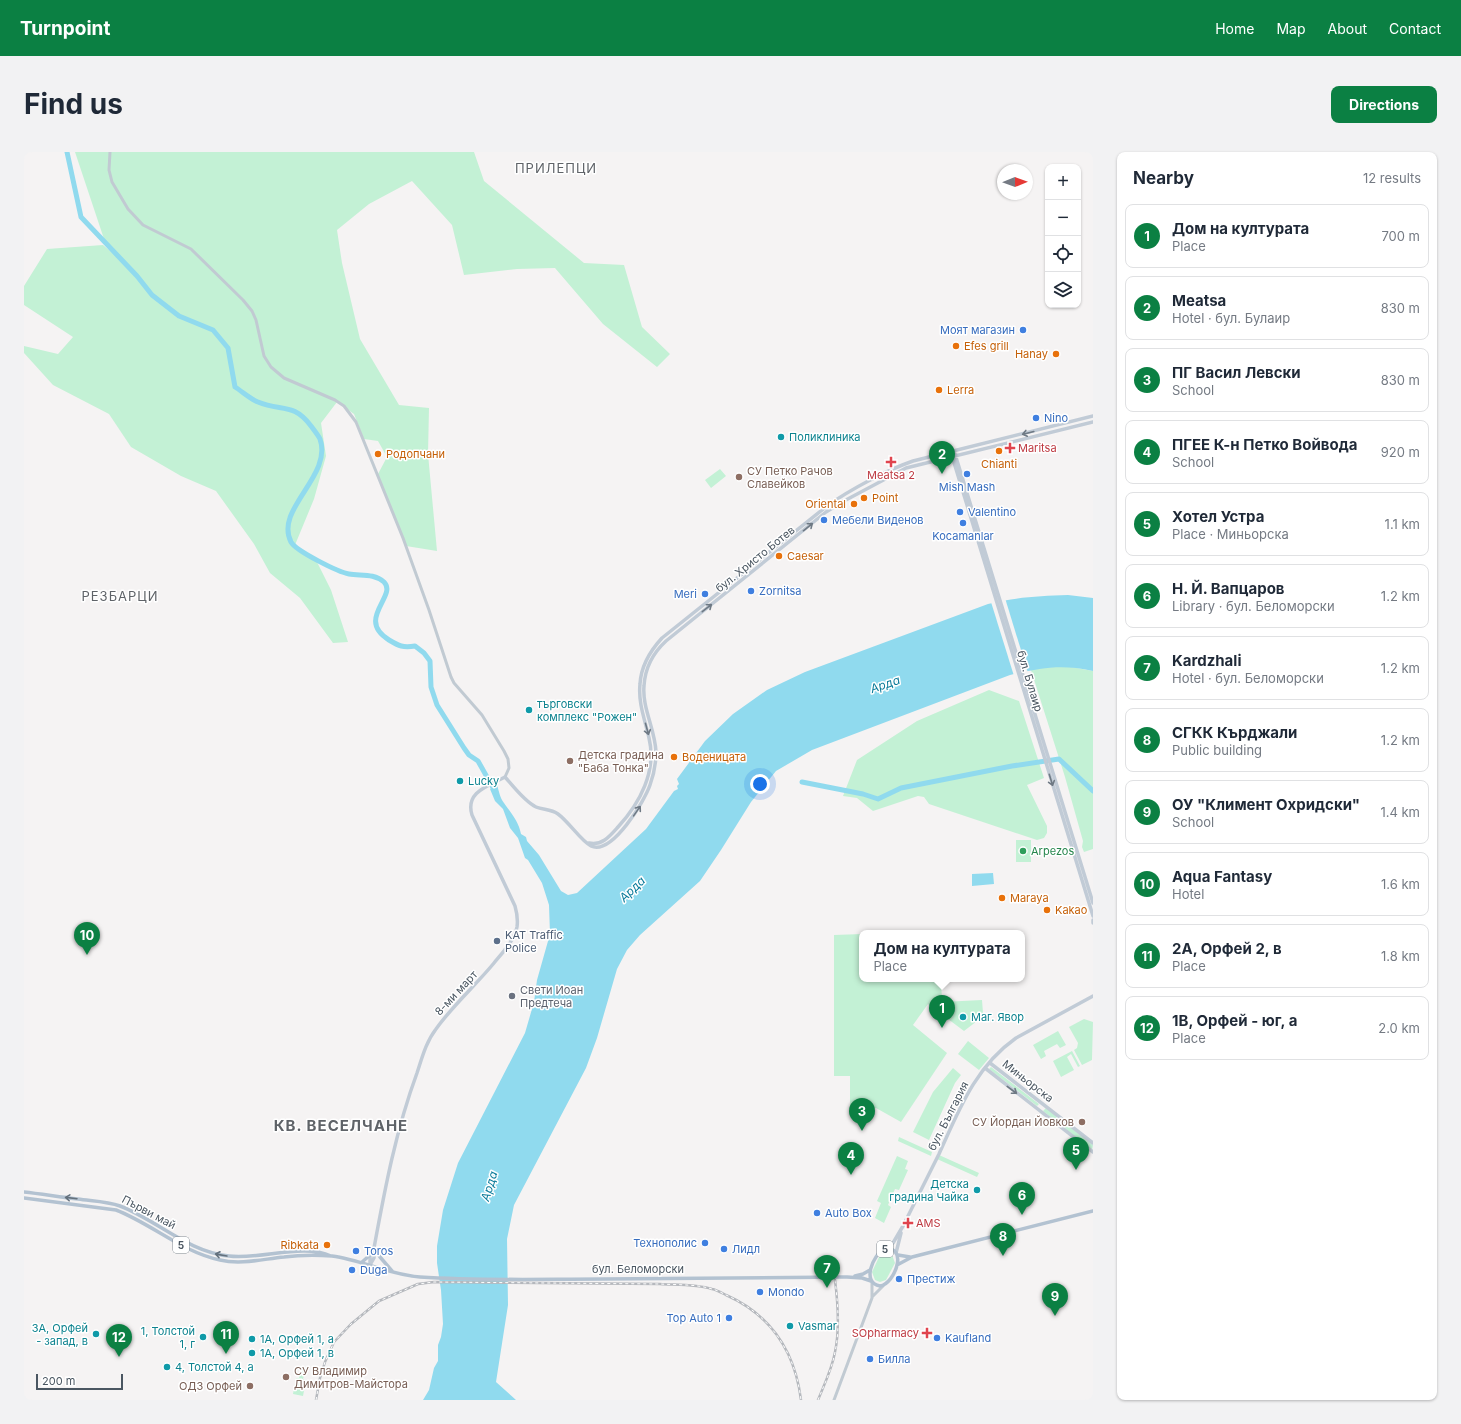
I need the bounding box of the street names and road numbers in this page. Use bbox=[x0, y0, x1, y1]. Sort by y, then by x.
street label: бул. Христо Ботев bbox=[713, 523, 797, 595]
street label: бул. Булаир bbox=[1014, 649, 1046, 714]
street label: 8-ми март bbox=[432, 967, 481, 1018]
street label: Миньорска bbox=[1000, 1057, 1056, 1105]
street label: бул. България bbox=[925, 1079, 971, 1153]
street label: Първи май bbox=[120, 1192, 178, 1232]
road number: 5 bbox=[173, 1237, 189, 1253]
road number: 5 bbox=[877, 1241, 893, 1257]
street label: бул. Беломорски bbox=[592, 1262, 684, 1276]

